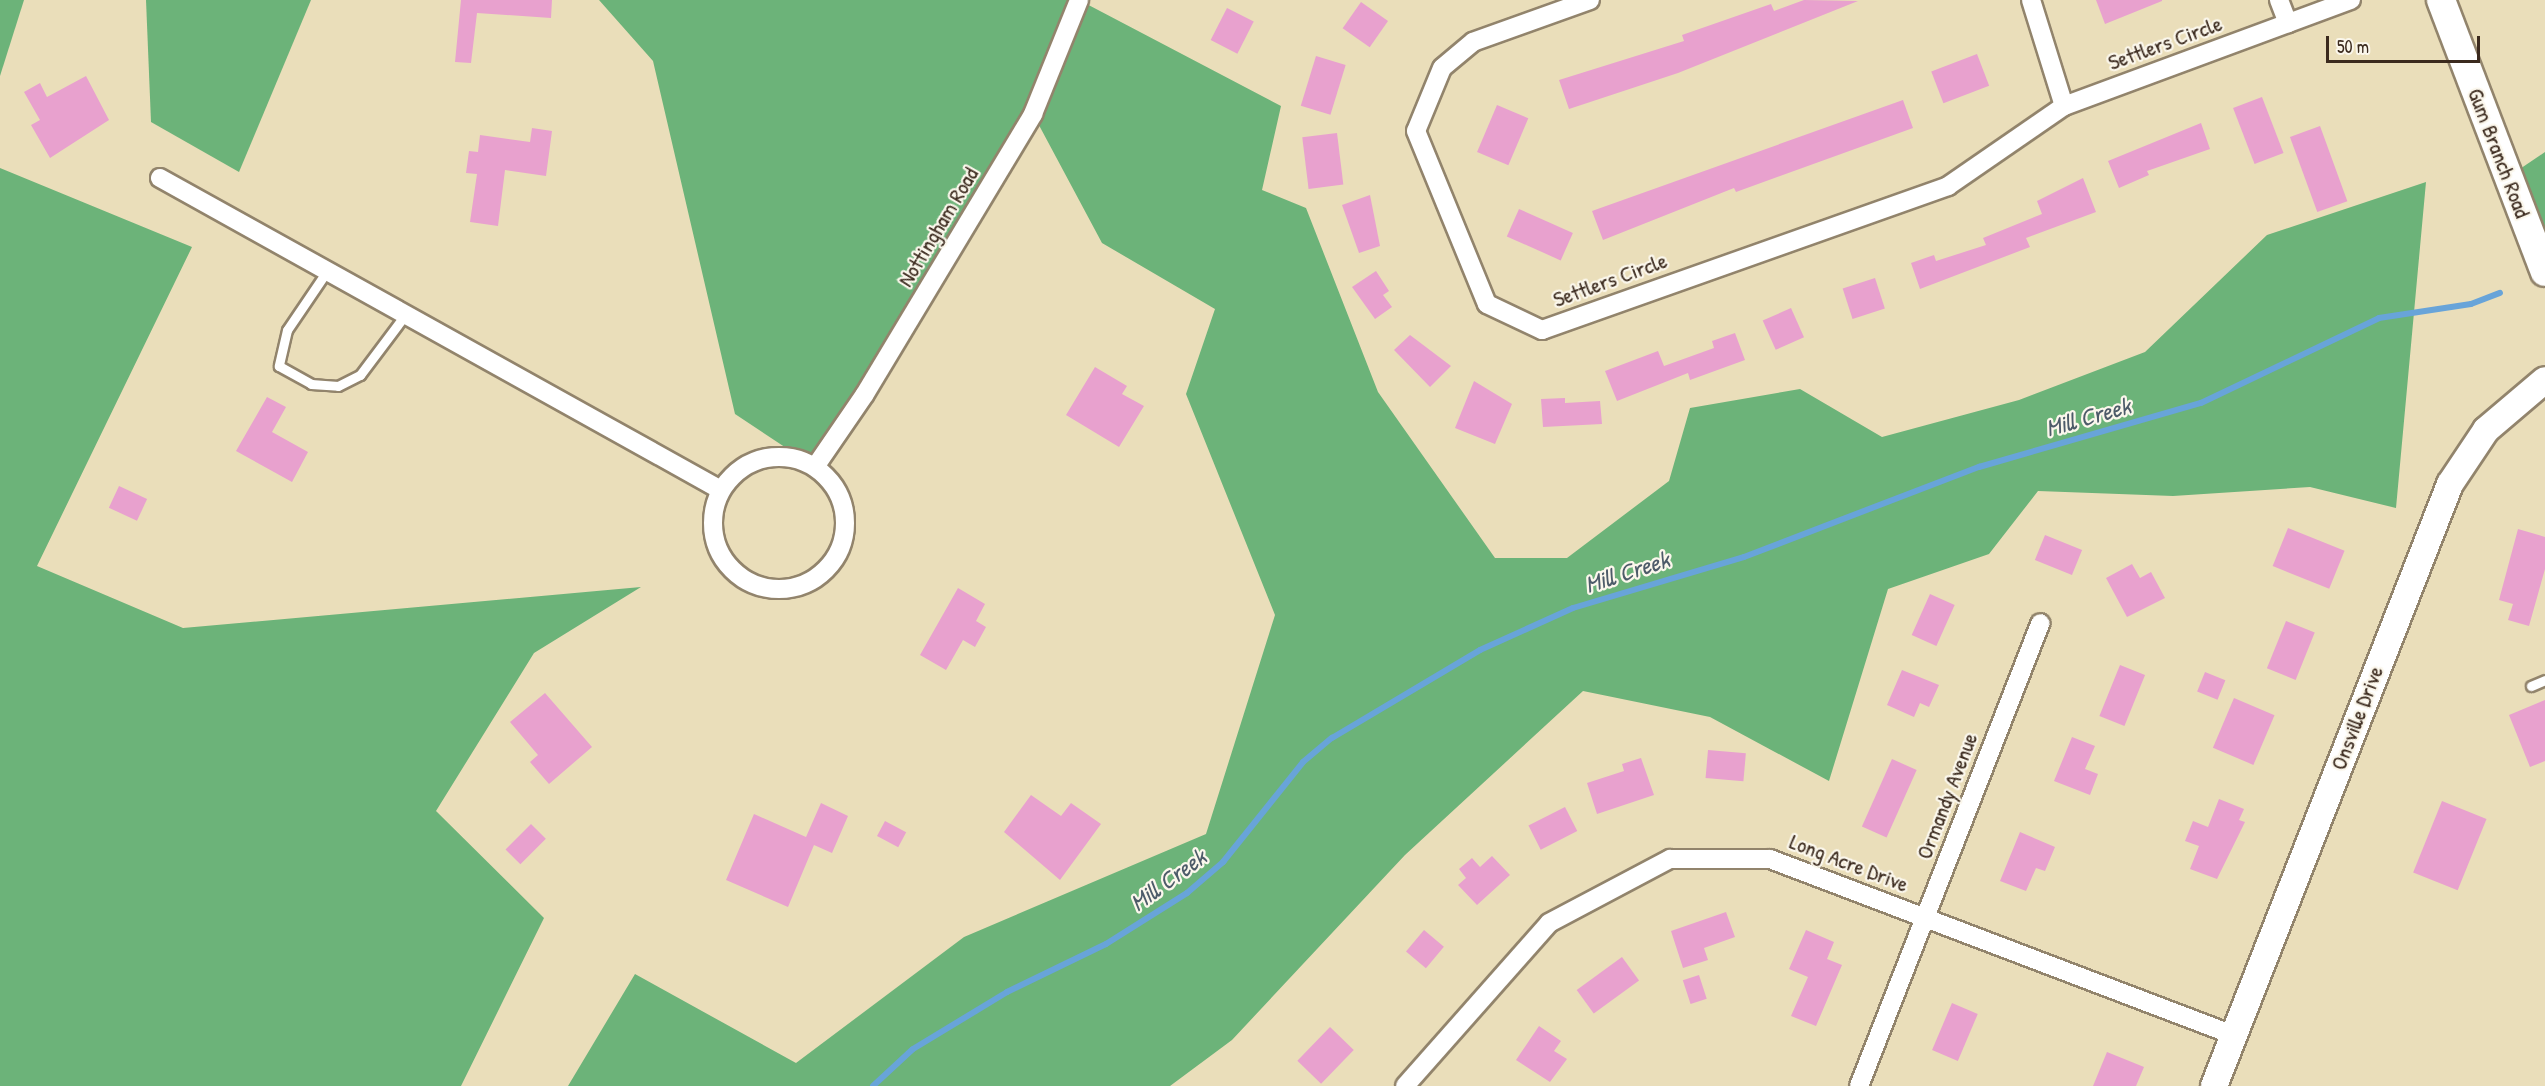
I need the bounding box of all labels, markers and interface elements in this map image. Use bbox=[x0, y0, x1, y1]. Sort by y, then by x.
street label: Settlers Circle bbox=[2104, 10, 2226, 76]
scale bar bbox=[2329, 24, 2484, 62]
text: 50 m bbox=[2337, 34, 2369, 59]
street label: Gum Branch Road bbox=[2462, 85, 2536, 221]
street label: Nottingham Road bbox=[892, 163, 984, 291]
street label: Settlers Circle bbox=[1549, 247, 1671, 313]
water label: Mill Creek bbox=[2042, 391, 2134, 443]
water label: Mill Creek bbox=[1581, 545, 1673, 599]
street label: Onsville Drive bbox=[2325, 662, 2389, 774]
street label: Ormandy Avenue bbox=[1911, 729, 1983, 863]
street label: Long Acre Drive bbox=[1786, 828, 1912, 898]
water label: Mill Creek bbox=[1124, 843, 1212, 917]

